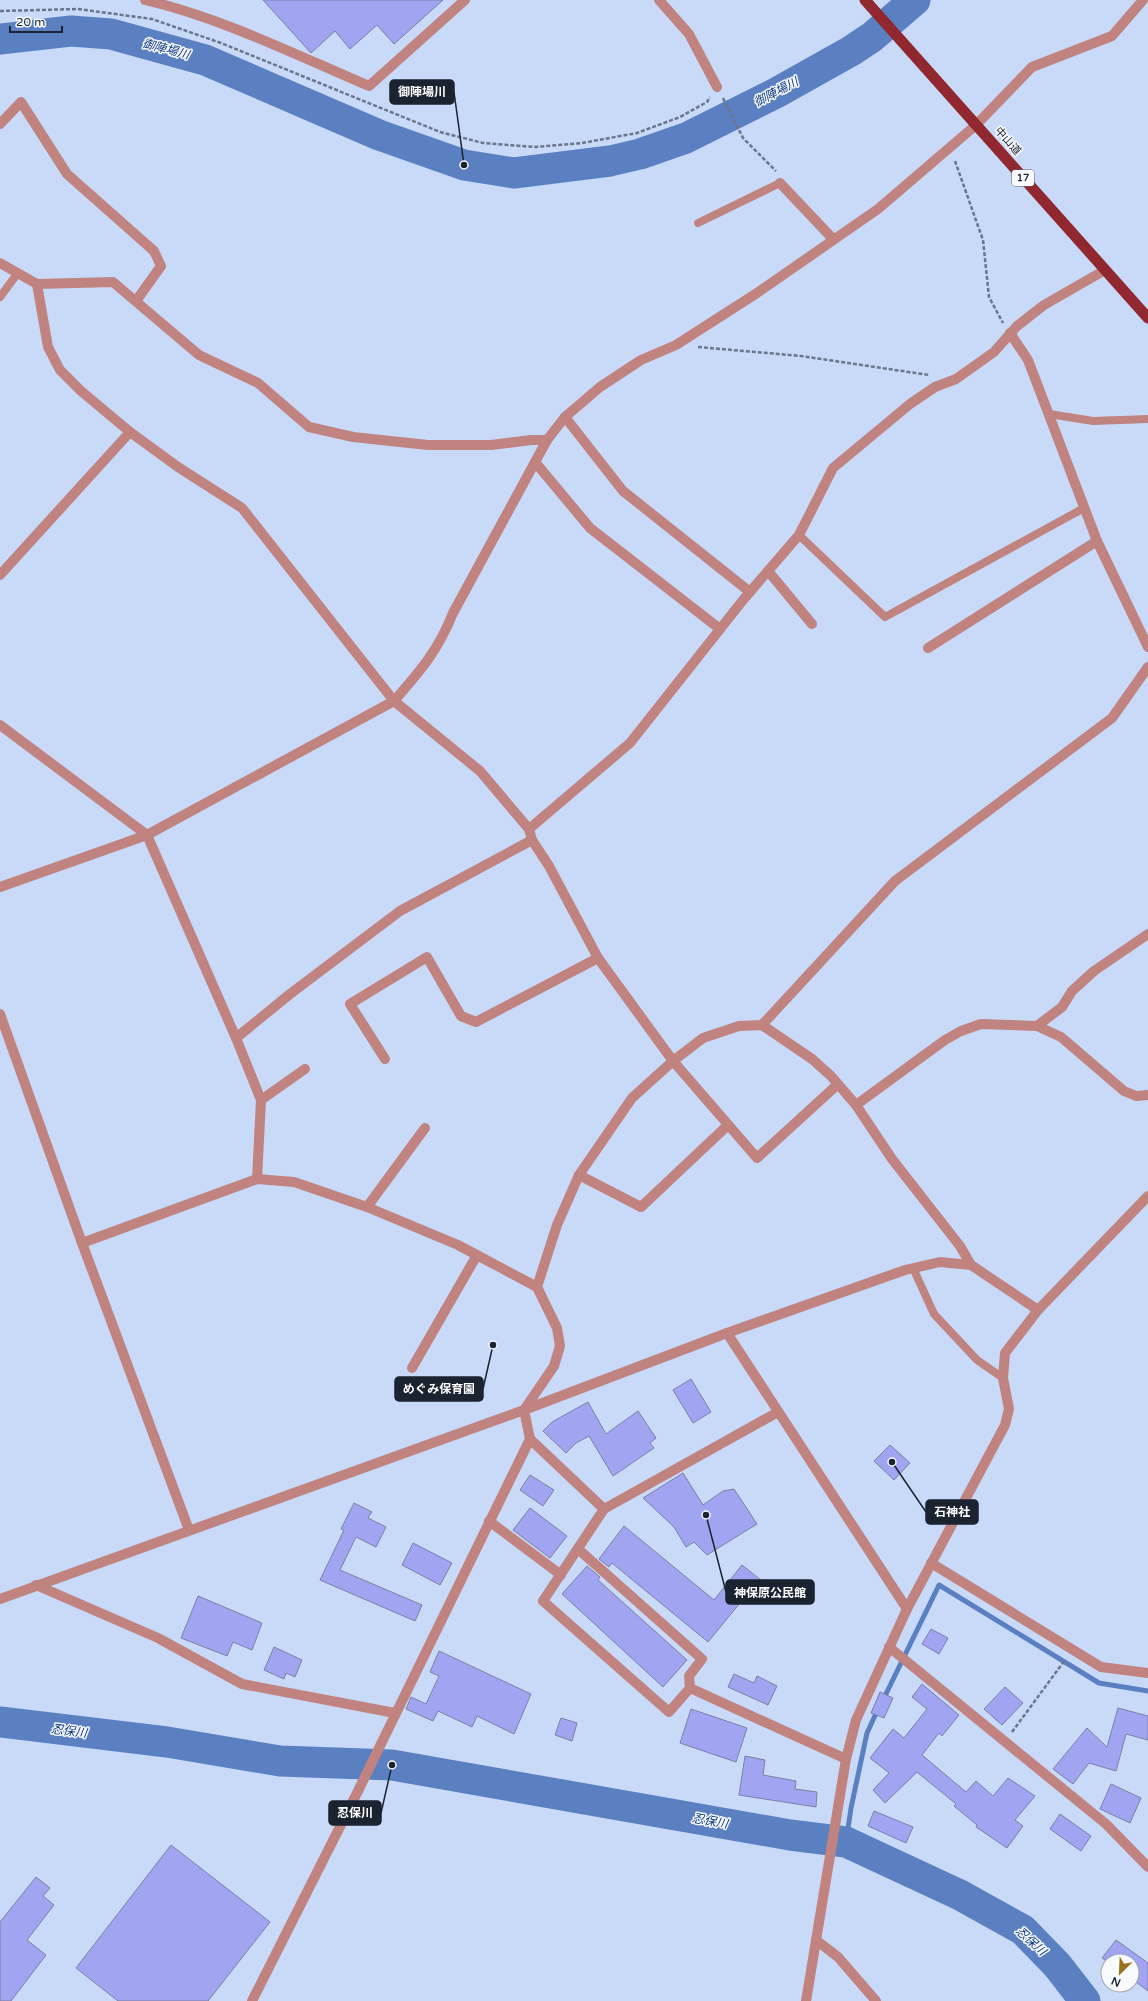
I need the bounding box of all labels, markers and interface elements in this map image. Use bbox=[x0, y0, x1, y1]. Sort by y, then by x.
scale bar bbox=[10, 8, 62, 34]
text: 20 m bbox=[16, 15, 45, 29]
water label: 御陣場川 bbox=[141, 36, 193, 62]
water label: 御陣場川 bbox=[752, 74, 802, 109]
callout: 御陣場川 bbox=[390, 80, 454, 104]
text: 御陣場川 bbox=[398, 85, 446, 99]
street label: 中山道 bbox=[992, 124, 1024, 158]
road number: 17 bbox=[1012, 170, 1034, 186]
callout: めぐみ保育園 bbox=[395, 1377, 483, 1401]
text: めぐみ保育園 bbox=[403, 1382, 475, 1396]
callout: 石神社 bbox=[926, 1500, 978, 1524]
text: 石神社 bbox=[934, 1505, 970, 1519]
callout: 神保原公民館 bbox=[726, 1580, 814, 1604]
text: 神保原公民館 bbox=[734, 1586, 806, 1600]
water label: 忍保川 bbox=[50, 1722, 90, 1740]
callout: 忍保川 bbox=[329, 1801, 381, 1825]
text: 忍保川 bbox=[337, 1806, 373, 1820]
water label: 忍保川 bbox=[691, 1811, 731, 1831]
water label: 忍保川 bbox=[1013, 1924, 1051, 1960]
north arrow bbox=[1100, 1953, 1140, 1993]
text: N bbox=[1109, 1974, 1123, 1989]

